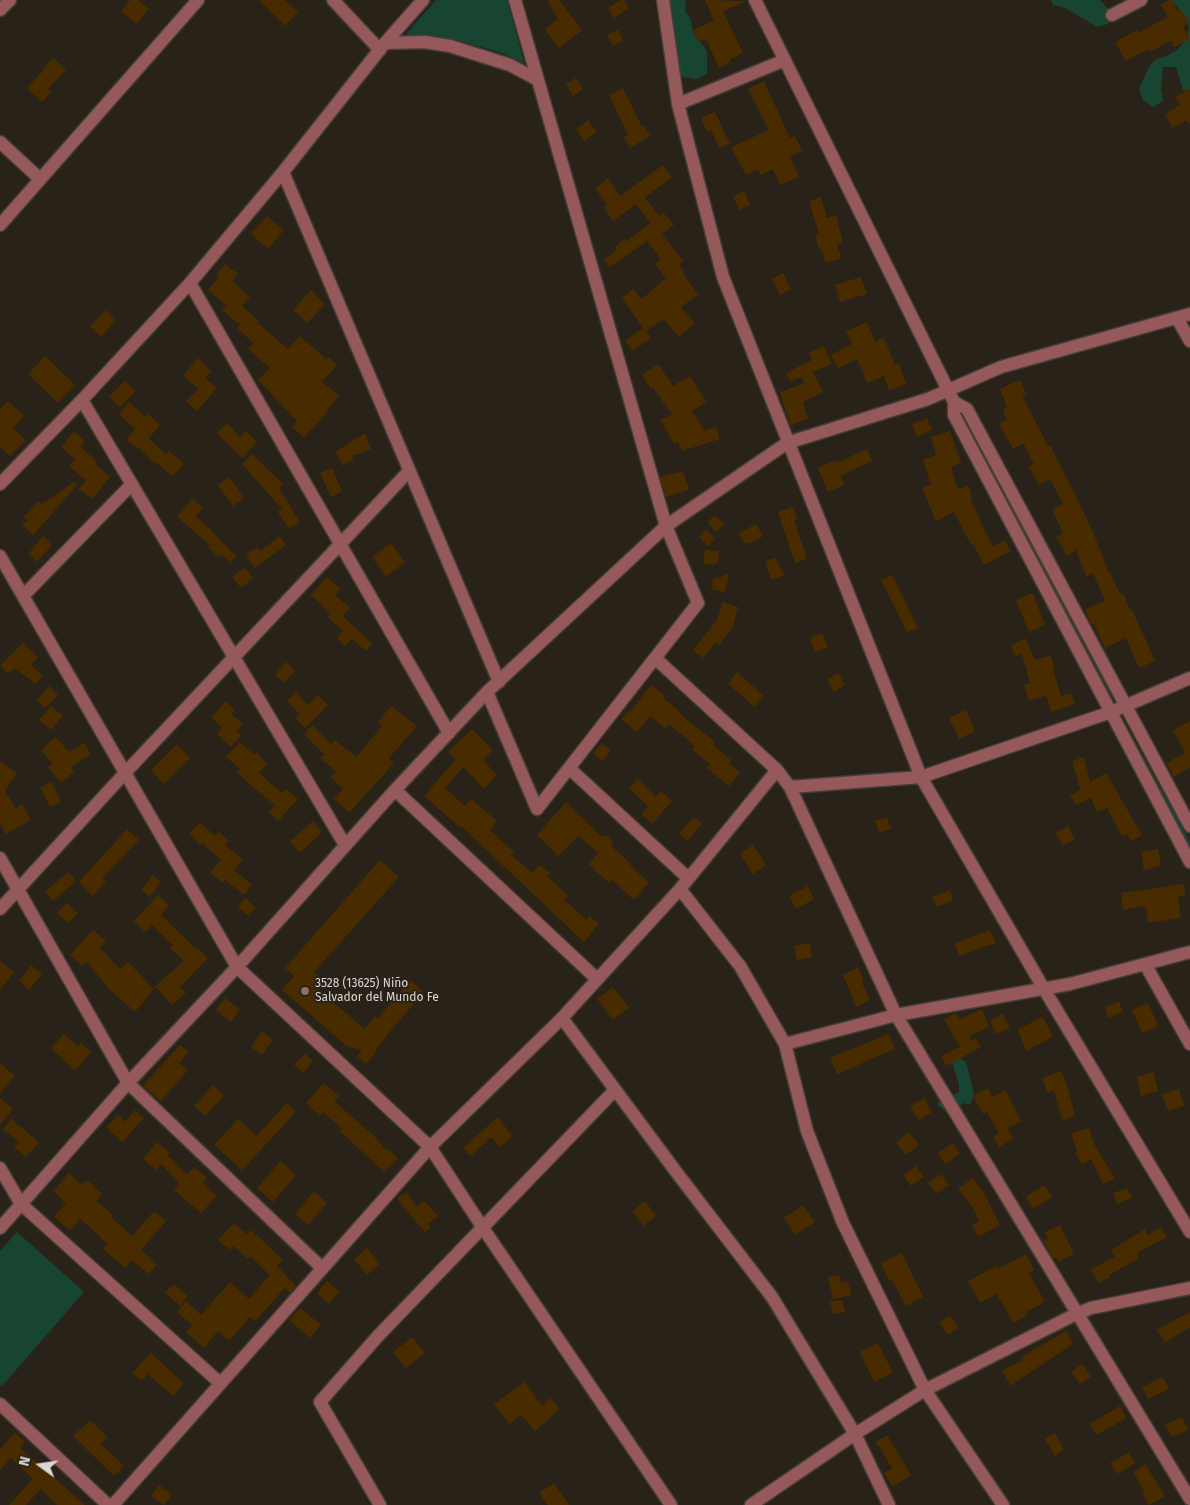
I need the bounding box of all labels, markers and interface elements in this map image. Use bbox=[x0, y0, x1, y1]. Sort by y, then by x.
place label: 3528 (13625) Niño Salvador del Mundo Fe bbox=[315, 977, 439, 1005]
marker: 3528 (13625) Niño Salvador del Mundo Fe bbox=[299, 985, 311, 997]
north arrow bbox=[15, 1440, 65, 1490]
text: N bbox=[16, 1455, 34, 1468]

